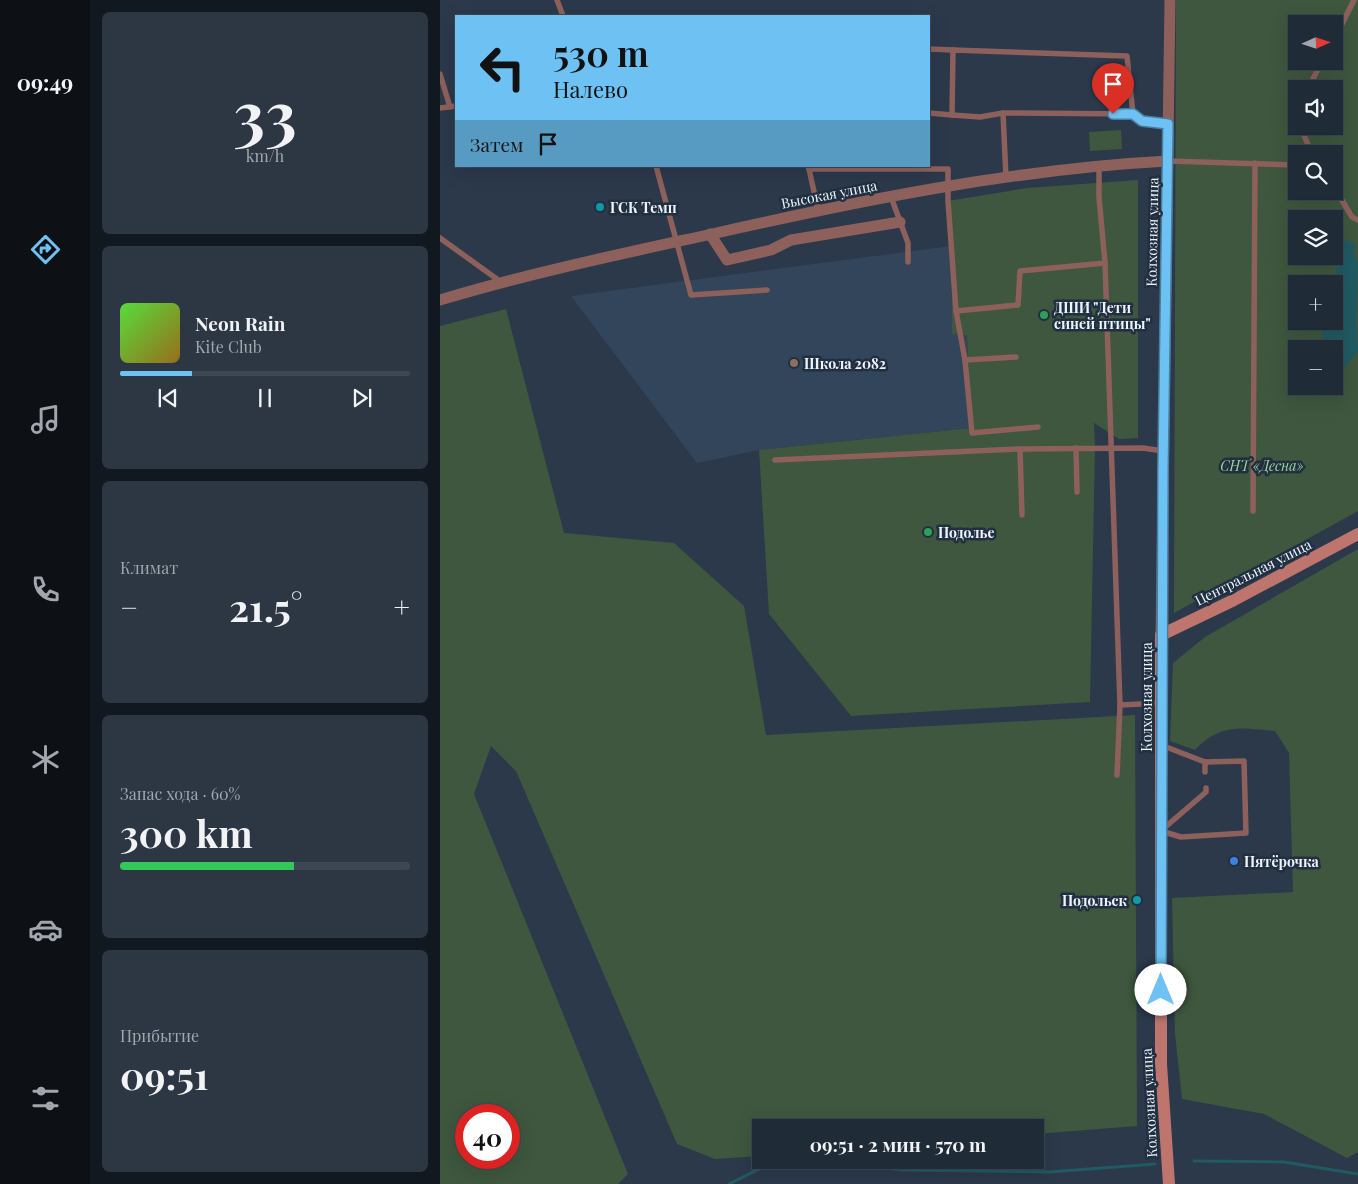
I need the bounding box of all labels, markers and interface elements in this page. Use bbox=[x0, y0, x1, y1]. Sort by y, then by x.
north arrow bbox=[1288, 15, 1342, 70]
map controls bbox=[1288, 15, 1343, 395]
text: 530 m bbox=[553, 29, 649, 76]
icon: left bbox=[470, 35, 535, 100]
pin bbox=[1092, 63, 1134, 114]
text: 09:49 bbox=[17, 67, 73, 97]
text: 33 bbox=[233, 69, 297, 155]
icon: arrive bbox=[1099, 70, 1127, 98]
text: Налево bbox=[553, 74, 628, 104]
button: sound bbox=[1288, 80, 1343, 135]
icon: arrive bbox=[534, 130, 562, 158]
text: Затем bbox=[470, 131, 524, 157]
text: km/h bbox=[246, 145, 284, 166]
button: search bbox=[1288, 145, 1343, 200]
street label: Высокая улица bbox=[779, 175, 879, 213]
street label: Колхозная улица bbox=[1142, 177, 1162, 287]
place label: ГСК Темп bbox=[610, 198, 677, 217]
marker: ГСК Темп bbox=[594, 201, 606, 213]
button: layers bbox=[1288, 210, 1343, 265]
icon: directions bbox=[28, 232, 63, 267]
button: + bbox=[1288, 275, 1343, 330]
place label: ДШИ "Дети синей птицы" bbox=[1054, 298, 1151, 333]
marker: ДШИ "Дети синей птицы" bbox=[1038, 309, 1050, 321]
text: Neon Rain bbox=[195, 310, 285, 336]
text: Kite Club bbox=[195, 336, 262, 357]
button: − bbox=[1288, 340, 1343, 395]
place label: Школа 2082 bbox=[804, 354, 886, 373]
marker: Школа 2082 bbox=[788, 357, 800, 369]
icon: previous bbox=[154, 384, 182, 412]
icon: pause bbox=[251, 384, 279, 412]
icon: next bbox=[348, 384, 376, 412]
icon: music bbox=[28, 402, 63, 437]
park label: СНТ «Десна» bbox=[1220, 456, 1304, 475]
place label: Подолье bbox=[938, 523, 994, 542]
marker: Подолье bbox=[922, 526, 934, 538]
street label: Центральная улица bbox=[1191, 534, 1315, 610]
text: Климат bbox=[120, 557, 178, 578]
icon: phone bbox=[28, 572, 63, 607]
text: 21.5° bbox=[229, 581, 302, 632]
text: − bbox=[120, 588, 138, 625]
text: + bbox=[394, 588, 410, 625]
street label: Колхозная улица bbox=[1137, 642, 1156, 752]
icon: climate bbox=[28, 742, 63, 777]
text: Запас хода · 60% bbox=[120, 783, 240, 804]
text: 300 km bbox=[120, 807, 253, 858]
place label: Пятёрочка bbox=[1244, 852, 1320, 871]
marker: Пятёрочка bbox=[1228, 855, 1240, 867]
place label: Подольск bbox=[1062, 891, 1127, 910]
marker: Подольск bbox=[1131, 894, 1143, 906]
icon: car bbox=[28, 912, 63, 947]
position arrow bbox=[1134, 963, 1186, 1015]
text: Прибытие bbox=[120, 1025, 199, 1046]
street label: Колхозная улица bbox=[1137, 1048, 1161, 1158]
text: 09:51 bbox=[120, 1049, 209, 1100]
icon: filters bbox=[28, 1081, 63, 1116]
speed limit sign: 40 bbox=[455, 1104, 520, 1169]
text: 09:51 · 2 мин · 570 m bbox=[810, 1131, 986, 1157]

